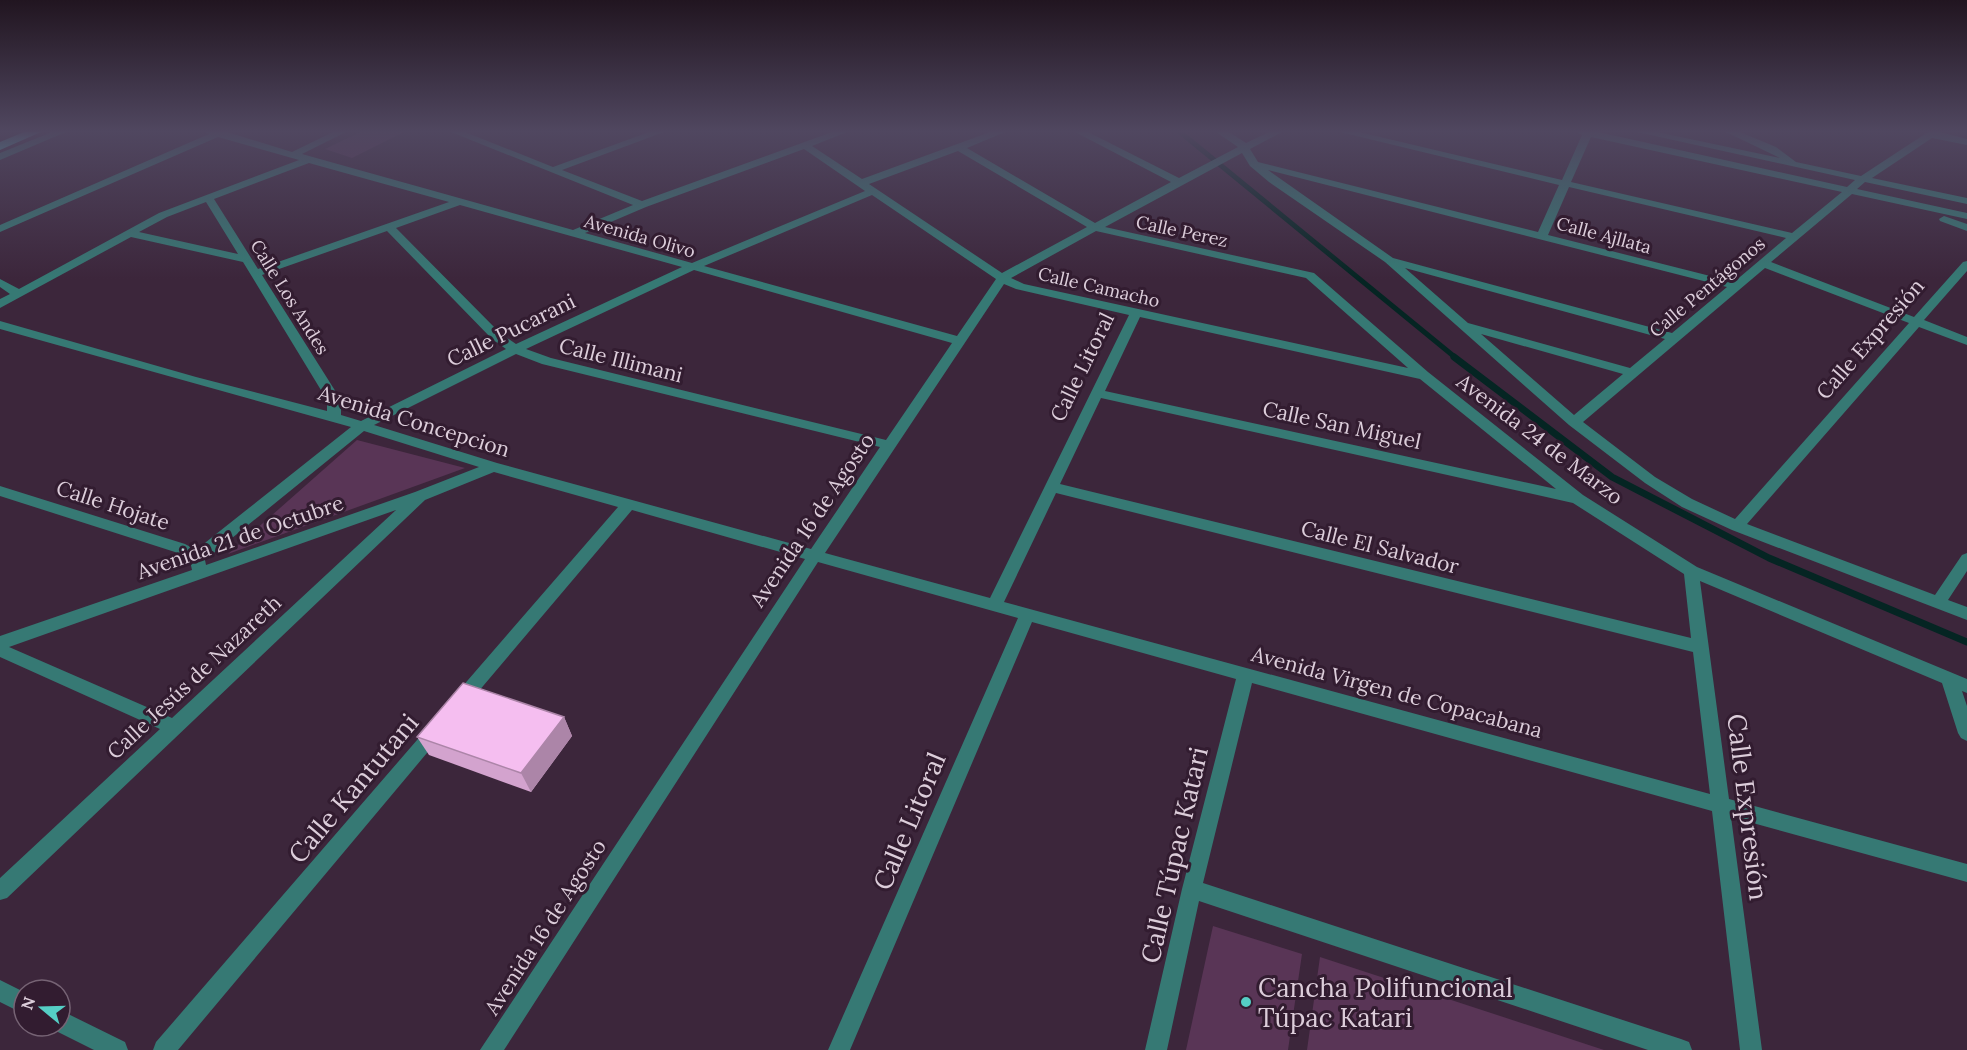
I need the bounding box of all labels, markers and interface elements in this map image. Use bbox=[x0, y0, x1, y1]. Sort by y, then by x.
street label: Avenida Olivo bbox=[581, 209, 698, 263]
street label: Calle Perez bbox=[1134, 210, 1230, 252]
street label: Calle Ajllata bbox=[1554, 211, 1654, 259]
street label: Calle Pentágonos bbox=[1645, 232, 1769, 342]
street label: Calle Los Andes bbox=[245, 235, 335, 359]
street label: Calle Camacho bbox=[1036, 262, 1162, 312]
street label: Calle Expresión bbox=[1810, 273, 1930, 405]
street label: Calle Pucarani bbox=[442, 287, 580, 373]
street label: Calle Litoral bbox=[1044, 308, 1120, 426]
street label: Calle Illimani bbox=[556, 332, 686, 388]
street label: Avenida 24 de Marzo bbox=[1451, 367, 1629, 510]
street label: Avenida Concepcion bbox=[314, 379, 513, 463]
street label: Calle San Miguel bbox=[1260, 395, 1424, 455]
street label: Avenida 16 de Agosto bbox=[743, 428, 880, 613]
street label: Calle Hojate bbox=[53, 474, 173, 536]
street label: Avenida 21 de Octubre bbox=[132, 489, 347, 585]
street label: Calle El Salvador bbox=[1298, 514, 1462, 580]
street label: Calle Jesús de Nazareth bbox=[101, 589, 287, 765]
street label: Avenida Virgen de Copacabana bbox=[1248, 640, 1546, 744]
street label: Calle Kantutani bbox=[281, 706, 425, 870]
street label: Calle Expresión bbox=[1720, 712, 1776, 902]
street label: Calle Túpac Katari bbox=[1133, 744, 1215, 966]
street label: Calle Litoral bbox=[865, 747, 953, 895]
street label: Avenida 16 de Agosto bbox=[478, 834, 612, 1021]
place label: Cancha Polifuncional Túpac Katari bbox=[1258, 971, 1513, 1034]
north arrow bbox=[12, 978, 72, 1038]
text: N bbox=[16, 994, 39, 1012]
marker: Cancha Polifuncional Túpac Katari bbox=[1239, 995, 1253, 1009]

